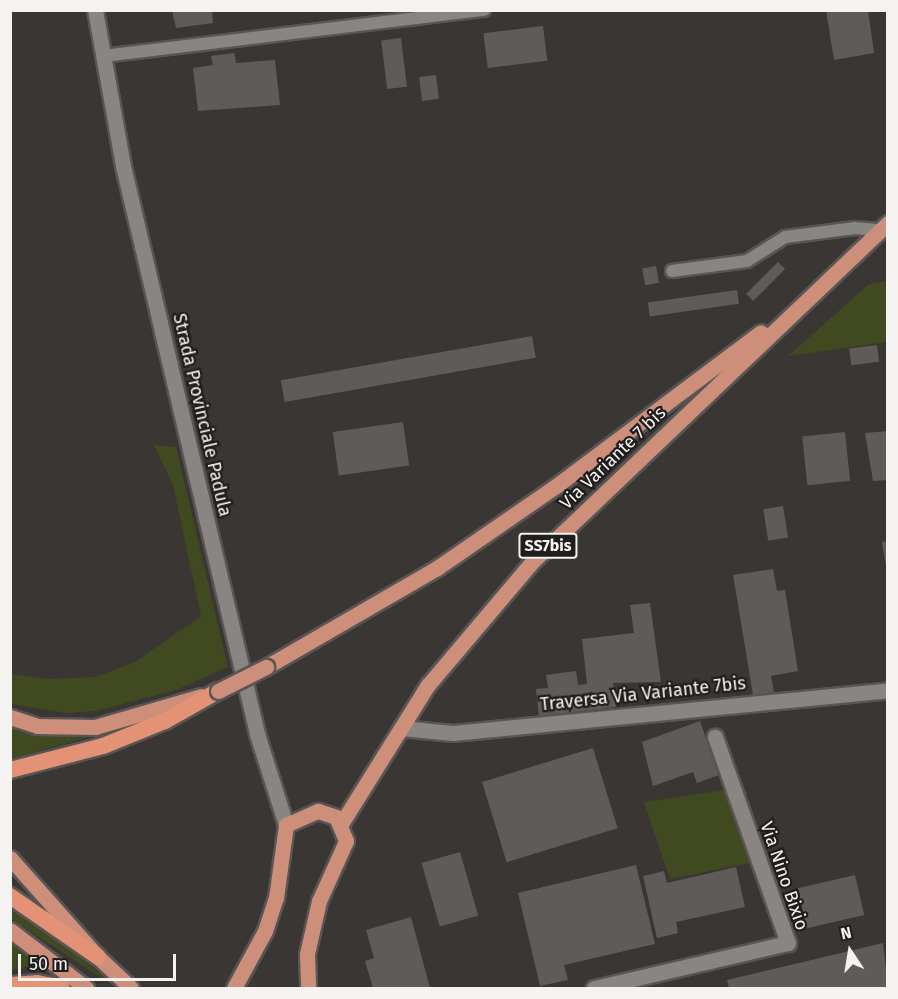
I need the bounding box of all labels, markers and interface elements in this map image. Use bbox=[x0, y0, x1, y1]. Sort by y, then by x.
street label: Strada Provinciale Padula bbox=[168, 311, 236, 519]
street label: Via Variante 7 bis bbox=[556, 402, 670, 514]
road number: SS7bis bbox=[518, 533, 578, 559]
street label: Traversa Via Variante 7bis bbox=[539, 672, 747, 716]
street label: Via Nino Bixio bbox=[755, 819, 813, 933]
north arrow bbox=[820, 921, 880, 981]
text: N bbox=[839, 923, 853, 943]
scale bar bbox=[21, 942, 178, 980]
text: 50 m bbox=[29, 953, 68, 975]

